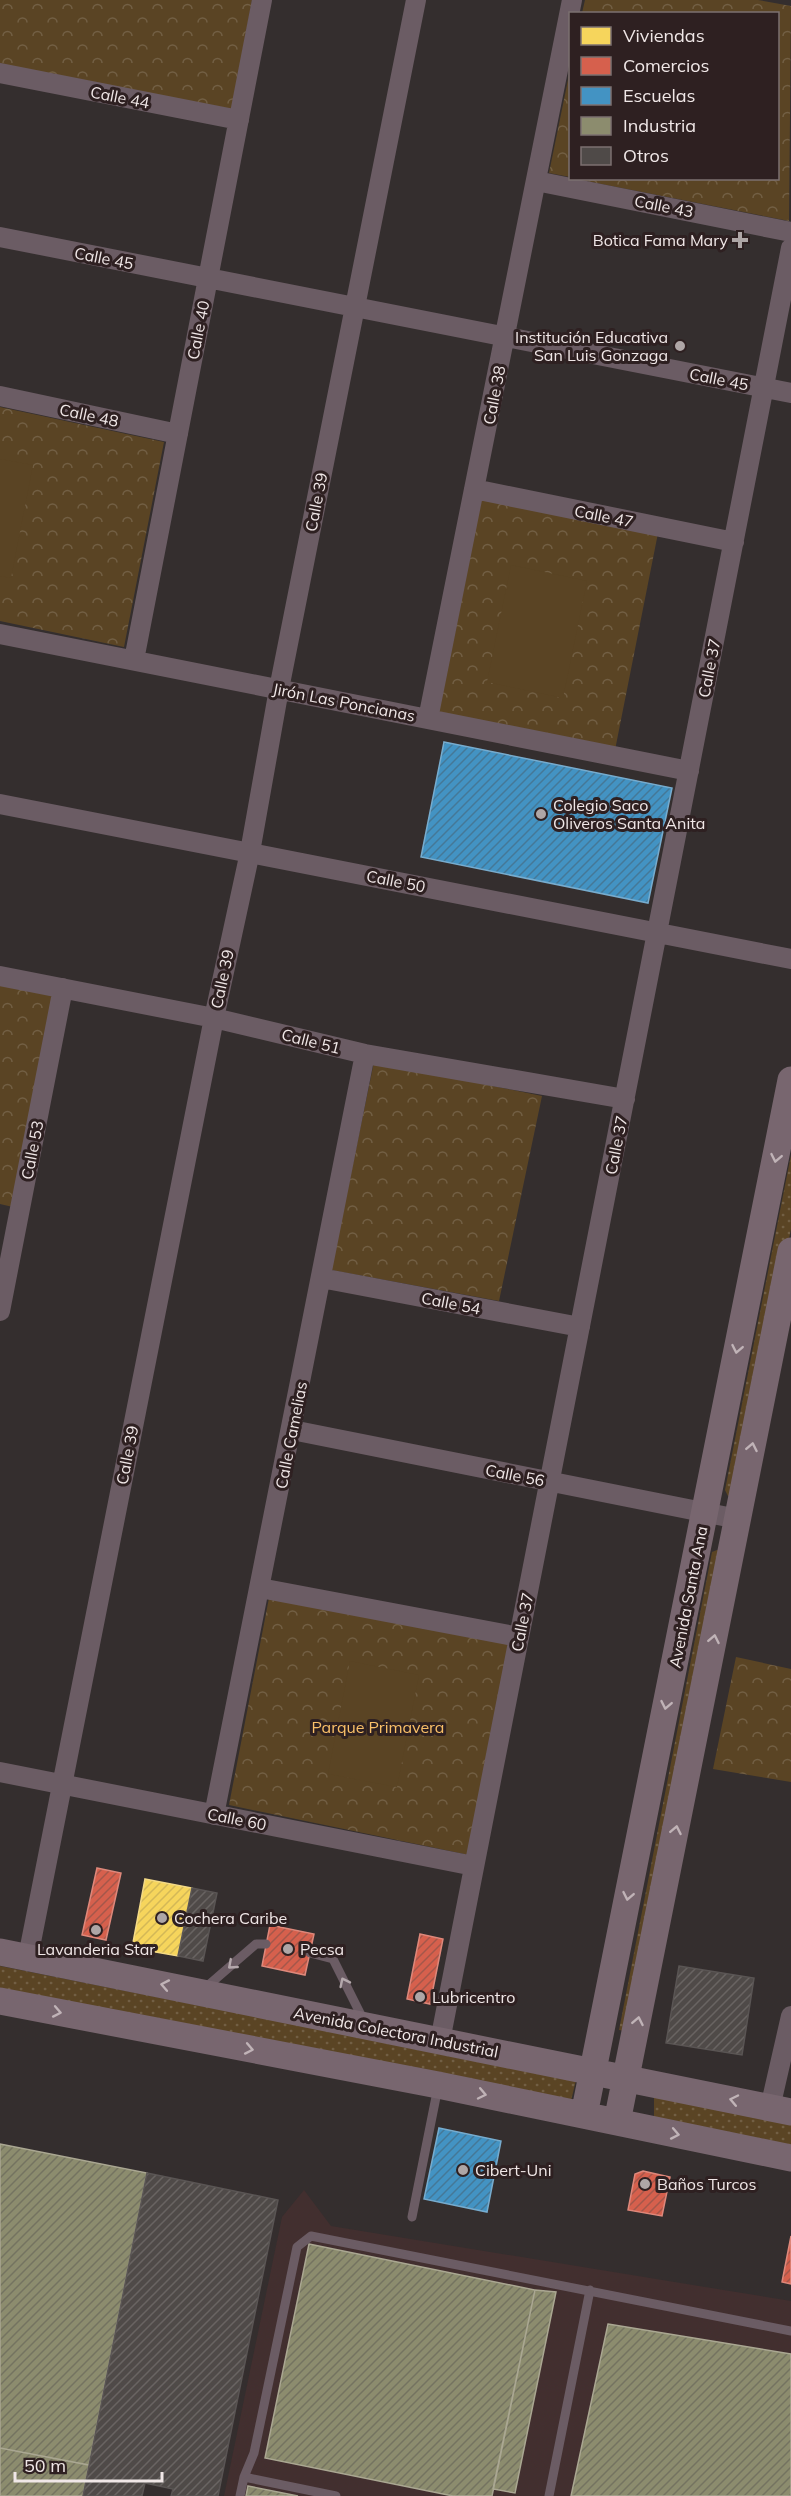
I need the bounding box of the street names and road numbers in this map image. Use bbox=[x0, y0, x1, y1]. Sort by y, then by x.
street label: Calle 44 bbox=[89, 81, 152, 113]
street label: Calle 43 bbox=[633, 190, 695, 222]
street label: Calle 45 bbox=[73, 242, 135, 274]
street label: Calle 40 bbox=[182, 299, 214, 361]
street label: Calle 45 bbox=[688, 363, 750, 395]
street label: Calle 38 bbox=[478, 364, 510, 426]
street label: Calle 48 bbox=[58, 399, 120, 431]
street label: Calle 39 bbox=[300, 471, 332, 533]
street label: Calle 47 bbox=[573, 500, 635, 532]
street label: Calle 37 bbox=[693, 637, 725, 699]
street label: Jirón Las Poncianas bbox=[271, 678, 417, 726]
street label: Calle 50 bbox=[365, 865, 427, 897]
street label: Calle 39 bbox=[206, 948, 238, 1010]
street label: Calle 51 bbox=[279, 1024, 343, 1058]
street label: Calle 37 bbox=[600, 1114, 632, 1176]
street label: Calle 53 bbox=[16, 1119, 48, 1181]
street label: Calle 54 bbox=[420, 1287, 483, 1319]
street label: Calle Camelias bbox=[271, 1380, 311, 1490]
street label: Calle 39 bbox=[111, 1424, 143, 1486]
street label: Calle 56 bbox=[484, 1459, 546, 1491]
street label: Avenida Santa Ana bbox=[664, 1524, 712, 1670]
street label: Calle 37 bbox=[506, 1591, 538, 1653]
street label: Calle 60 bbox=[206, 1803, 268, 1835]
street label: Avenida Colectora Industrial bbox=[292, 2002, 500, 2062]

